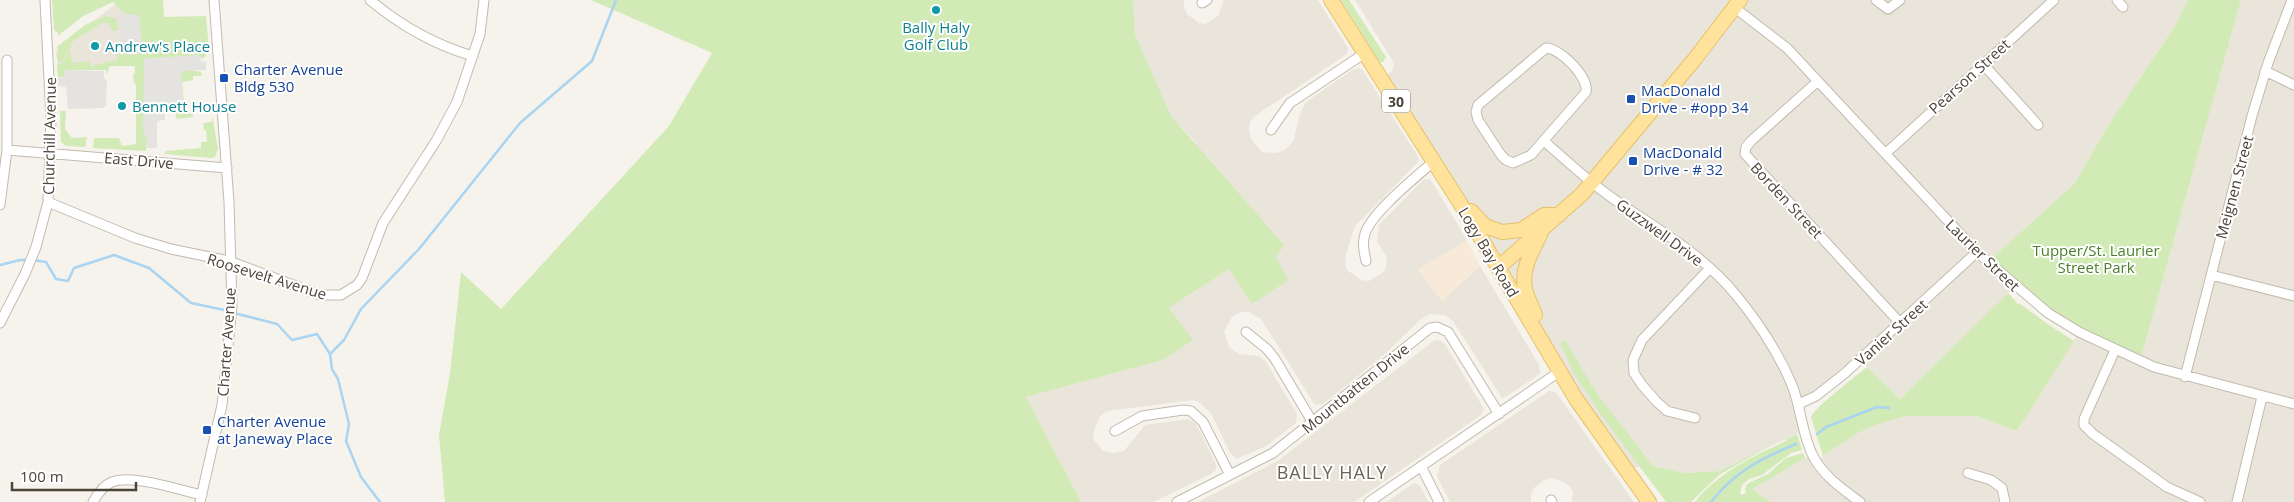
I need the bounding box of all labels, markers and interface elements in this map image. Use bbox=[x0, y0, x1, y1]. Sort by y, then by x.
marker: Bally Haly Golf Club bbox=[930, 4, 942, 16]
place label: Bally Haly Golf Club bbox=[902, 17, 970, 54]
street label: Pearson Street bbox=[1924, 34, 2014, 118]
place label: Andrew's Place bbox=[105, 36, 210, 56]
marker: Andrew's Place bbox=[89, 40, 101, 52]
place label: Charter Avenue Bldg 530 bbox=[234, 59, 343, 96]
marker: Charter Avenue Bldg 530 bbox=[218, 72, 230, 84]
street label: Churchill Avenue bbox=[38, 77, 60, 195]
place label: MacDonald Drive - #opp 34 bbox=[1641, 80, 1749, 117]
road number: 30 bbox=[1382, 90, 1410, 112]
marker: MacDonald Drive - #opp 34 bbox=[1625, 93, 1637, 105]
place label: Bennett House bbox=[132, 96, 236, 116]
marker: Bennett House bbox=[116, 100, 128, 112]
street label: Meignen Street bbox=[2211, 133, 2257, 241]
place label: MacDonald Drive - # 32 bbox=[1643, 142, 1723, 179]
street label: East Drive bbox=[103, 147, 175, 173]
marker: MacDonald Drive - # 32 bbox=[1627, 155, 1639, 167]
street label: Borden Street bbox=[1746, 158, 1828, 242]
street label: Guzzwell Drive bbox=[1613, 194, 1707, 270]
street label: Logy Bay Road bbox=[1454, 203, 1524, 301]
street label: Laurier Street bbox=[1942, 215, 2024, 295]
park label: Tupper/St. Laurier Street Park bbox=[2032, 240, 2160, 277]
street label: Roosevelt Avenue bbox=[205, 248, 329, 304]
street label: Charter Avenue bbox=[212, 287, 240, 397]
street label: Vanier Street bbox=[1851, 294, 1931, 370]
street label: Mountbatten Drive bbox=[1297, 338, 1413, 438]
place label: Charter Avenue at Janeway Place bbox=[217, 411, 333, 448]
marker: Charter Avenue at Janeway Place bbox=[201, 424, 213, 436]
scale bar bbox=[12, 460, 136, 492]
district label: BALLY HALY bbox=[1277, 460, 1387, 484]
text: 100 m bbox=[20, 466, 64, 486]

